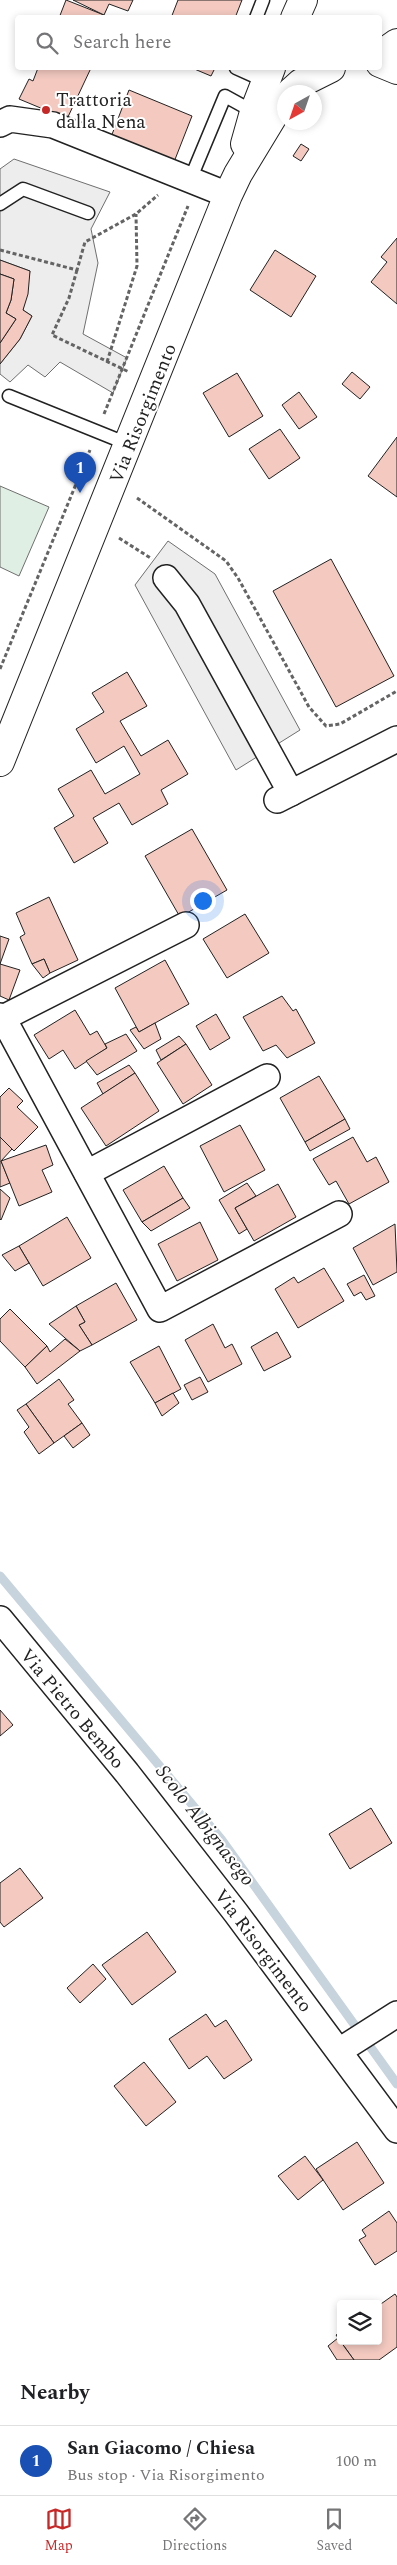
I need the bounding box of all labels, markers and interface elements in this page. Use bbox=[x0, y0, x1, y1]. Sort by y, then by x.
search box bbox=[15, 15, 382, 70]
text: Search here bbox=[73, 28, 172, 57]
icon: search bbox=[33, 29, 61, 57]
north arrow bbox=[277, 85, 322, 130]
place label: Trattoria dalla Nena bbox=[56, 86, 146, 137]
marker: Trattoria dalla Nena bbox=[40, 104, 52, 116]
street label: Via Risorgimento bbox=[102, 339, 185, 488]
pin: 1 bbox=[64, 452, 96, 493]
your location bbox=[190, 888, 216, 914]
street label: Via Pietro Bembo bbox=[13, 1642, 131, 1776]
water label: Scolo Albignasego bbox=[148, 1758, 262, 1893]
street label: Via Risorgimento bbox=[207, 1883, 319, 2019]
map controls bbox=[337, 2300, 382, 2345]
button: layers bbox=[337, 2300, 382, 2345]
text: Nearby bbox=[20, 2377, 90, 2409]
text: San Giacomo / Chiesa bbox=[67, 2434, 255, 2463]
text: 1 bbox=[32, 2449, 40, 2473]
text: 100 m bbox=[335, 2449, 377, 2473]
text: Bus stop · Via Risorgimento bbox=[67, 2463, 265, 2487]
tab: Map bbox=[45, 2505, 73, 2556]
tab: Directions bbox=[162, 2505, 227, 2556]
tab: Saved bbox=[317, 2505, 352, 2556]

